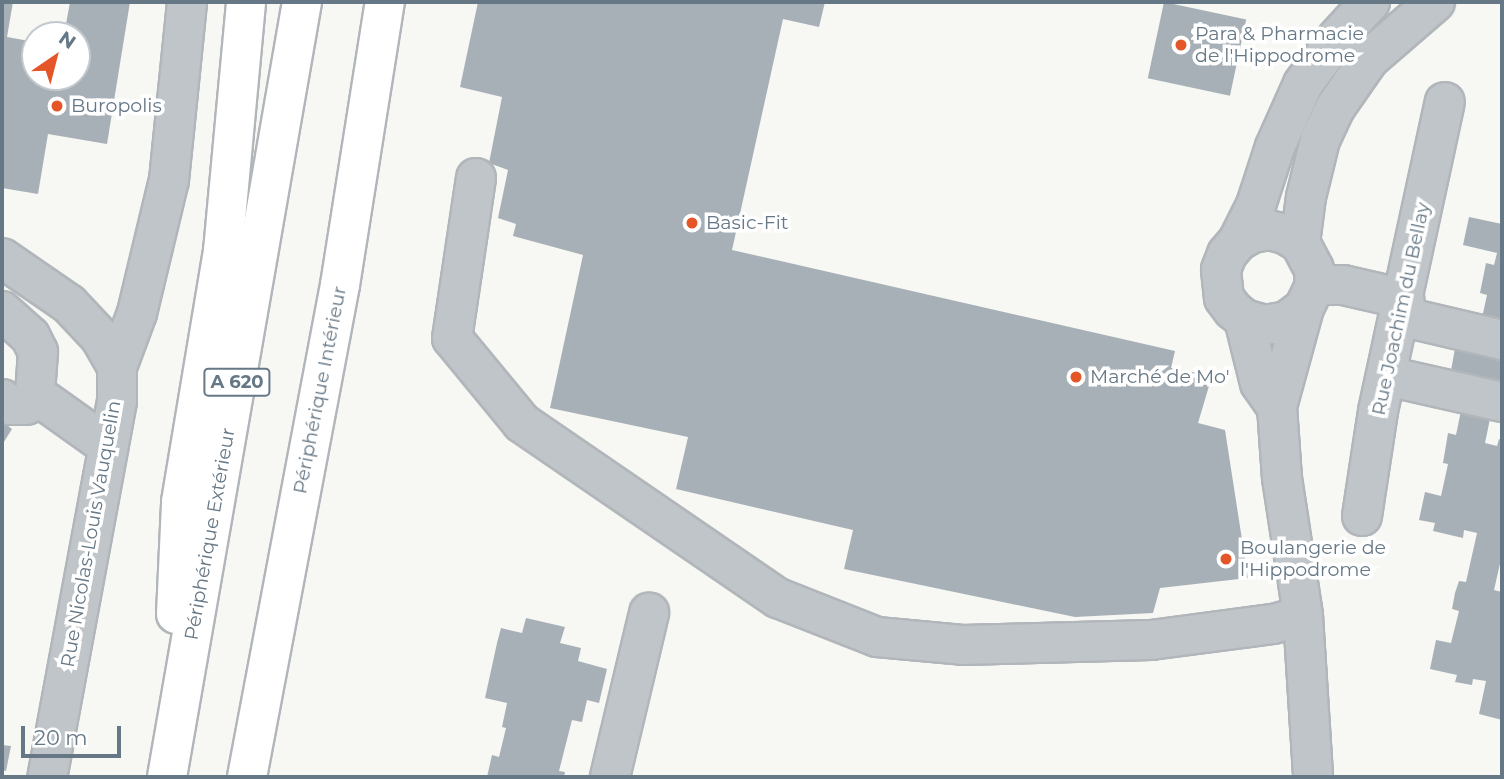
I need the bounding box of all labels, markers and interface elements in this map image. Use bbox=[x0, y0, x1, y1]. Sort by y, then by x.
north arrow bbox=[21, 21, 91, 91]
place label: Para & Pharmacie de l'Hippodrome bbox=[1195, 23, 1364, 67]
text: N bbox=[54, 26, 80, 54]
marker: Para & Pharmacie de l'Hippodrome bbox=[1173, 37, 1189, 53]
place label: Buropolis bbox=[71, 95, 162, 117]
marker: Buropolis bbox=[49, 98, 65, 114]
street label: Rue Joachim du Bellay bbox=[1367, 201, 1435, 417]
place label: Basic-Fit bbox=[706, 212, 788, 234]
marker: Basic-Fit bbox=[684, 215, 700, 231]
street label: Périphérique Intérieur bbox=[289, 284, 351, 496]
place label: Marché de Mo' bbox=[1090, 366, 1230, 388]
road number: A 620 bbox=[202, 368, 272, 396]
marker: Marché de Mo' bbox=[1068, 369, 1084, 385]
street label: Rue Nicolas-Louis Vauquelin bbox=[56, 399, 126, 669]
street label: Périphérique Extérieur bbox=[180, 426, 240, 642]
place label: Boulangerie de l'Hippodrome bbox=[1240, 537, 1386, 581]
marker: Boulangerie de l'Hippodrome bbox=[1218, 551, 1234, 567]
scale bar bbox=[24, 712, 124, 756]
text: 20 m bbox=[34, 725, 88, 750]

